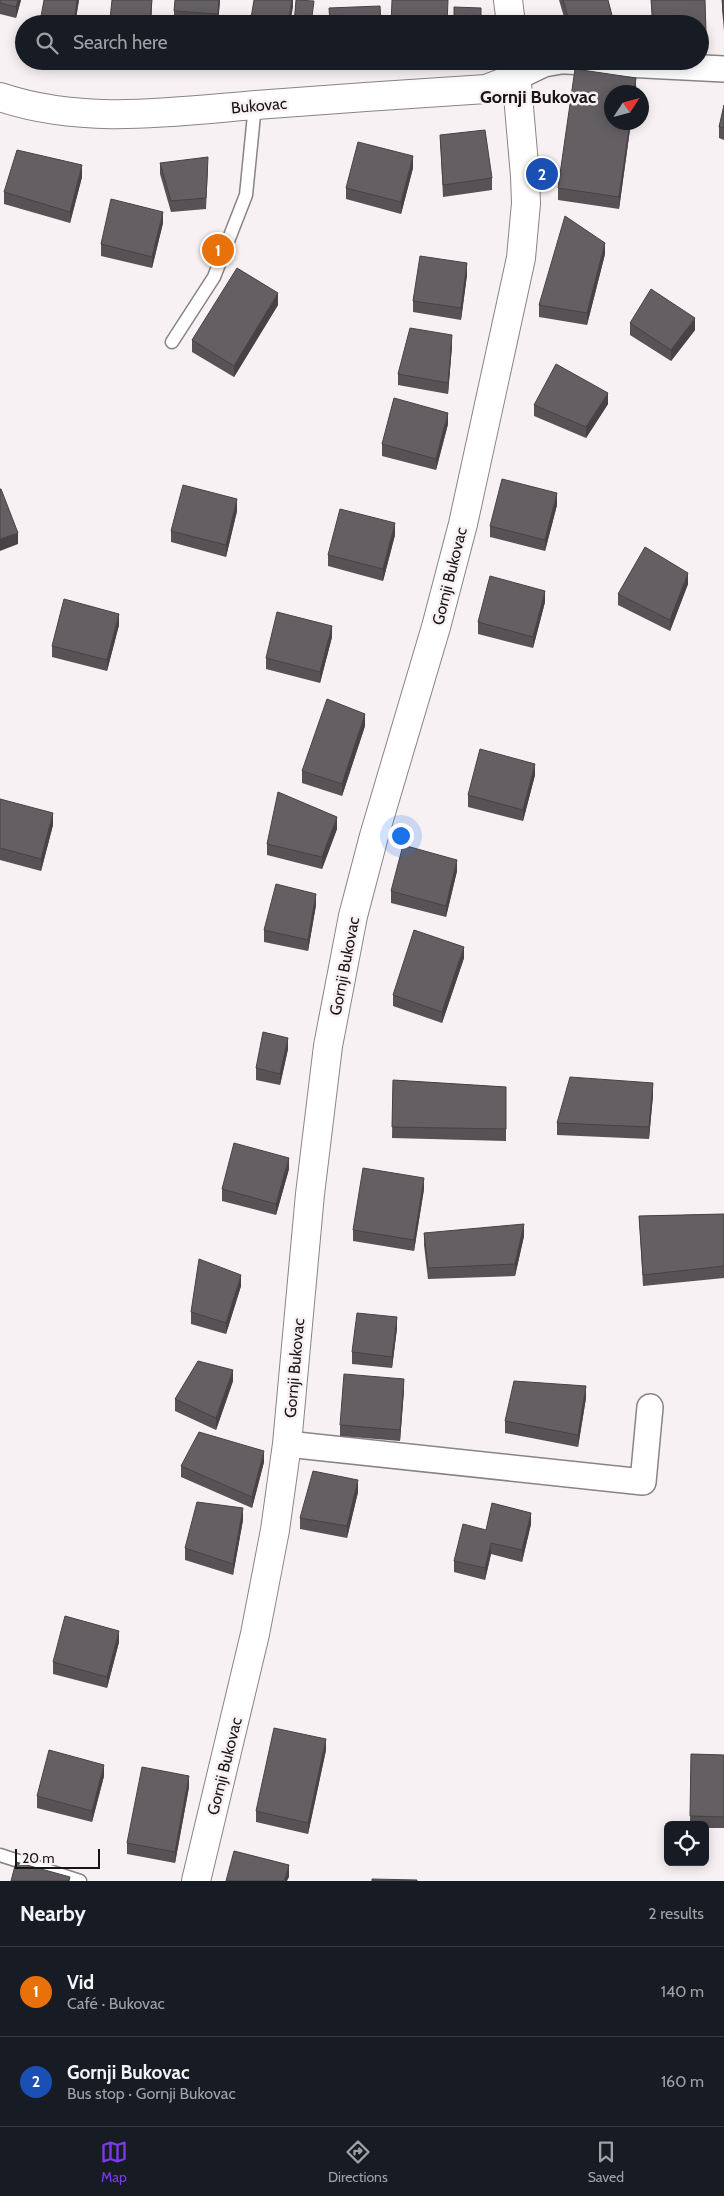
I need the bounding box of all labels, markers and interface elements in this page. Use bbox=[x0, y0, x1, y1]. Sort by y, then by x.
search box bbox=[15, 15, 709, 70]
icon: search bbox=[33, 29, 61, 57]
text: Search here bbox=[73, 31, 167, 54]
north arrow bbox=[604, 85, 649, 130]
district label: Gornji Bukovac bbox=[480, 86, 596, 108]
street label: Bukovac bbox=[230, 94, 288, 117]
pin: 2 bbox=[526, 155, 558, 193]
pin: 1 bbox=[202, 231, 234, 269]
street label: Gornji Bukovac bbox=[428, 525, 471, 627]
your location bbox=[388, 823, 414, 849]
street label: Gornji Bukovac bbox=[326, 915, 363, 1017]
street label: Gornji Bukovac bbox=[281, 1317, 308, 1419]
street label: Gornji Bukovac bbox=[203, 1715, 246, 1817]
map controls bbox=[664, 1821, 709, 1866]
button: locate bbox=[664, 1821, 709, 1866]
scale bar bbox=[15, 1846, 100, 1869]
text: 20 m bbox=[22, 1849, 55, 1867]
text: Nearby bbox=[20, 1901, 86, 1926]
text: 2 results bbox=[648, 1904, 704, 1923]
text: Vid bbox=[67, 1971, 94, 1994]
text: 1 bbox=[33, 1982, 39, 2001]
text: 140 m bbox=[661, 1982, 704, 2001]
text: Café · Bukovac bbox=[67, 1994, 165, 2013]
text: Gornji Bukovac bbox=[67, 2061, 190, 2084]
text: 2 bbox=[32, 2072, 40, 2091]
text: 160 m bbox=[661, 2072, 704, 2091]
text: Bus stop · Gornji Bukovac bbox=[67, 2084, 236, 2103]
tab: Map bbox=[100, 2138, 128, 2186]
tab: Directions bbox=[328, 2138, 388, 2186]
tab: Saved bbox=[588, 2138, 624, 2186]

